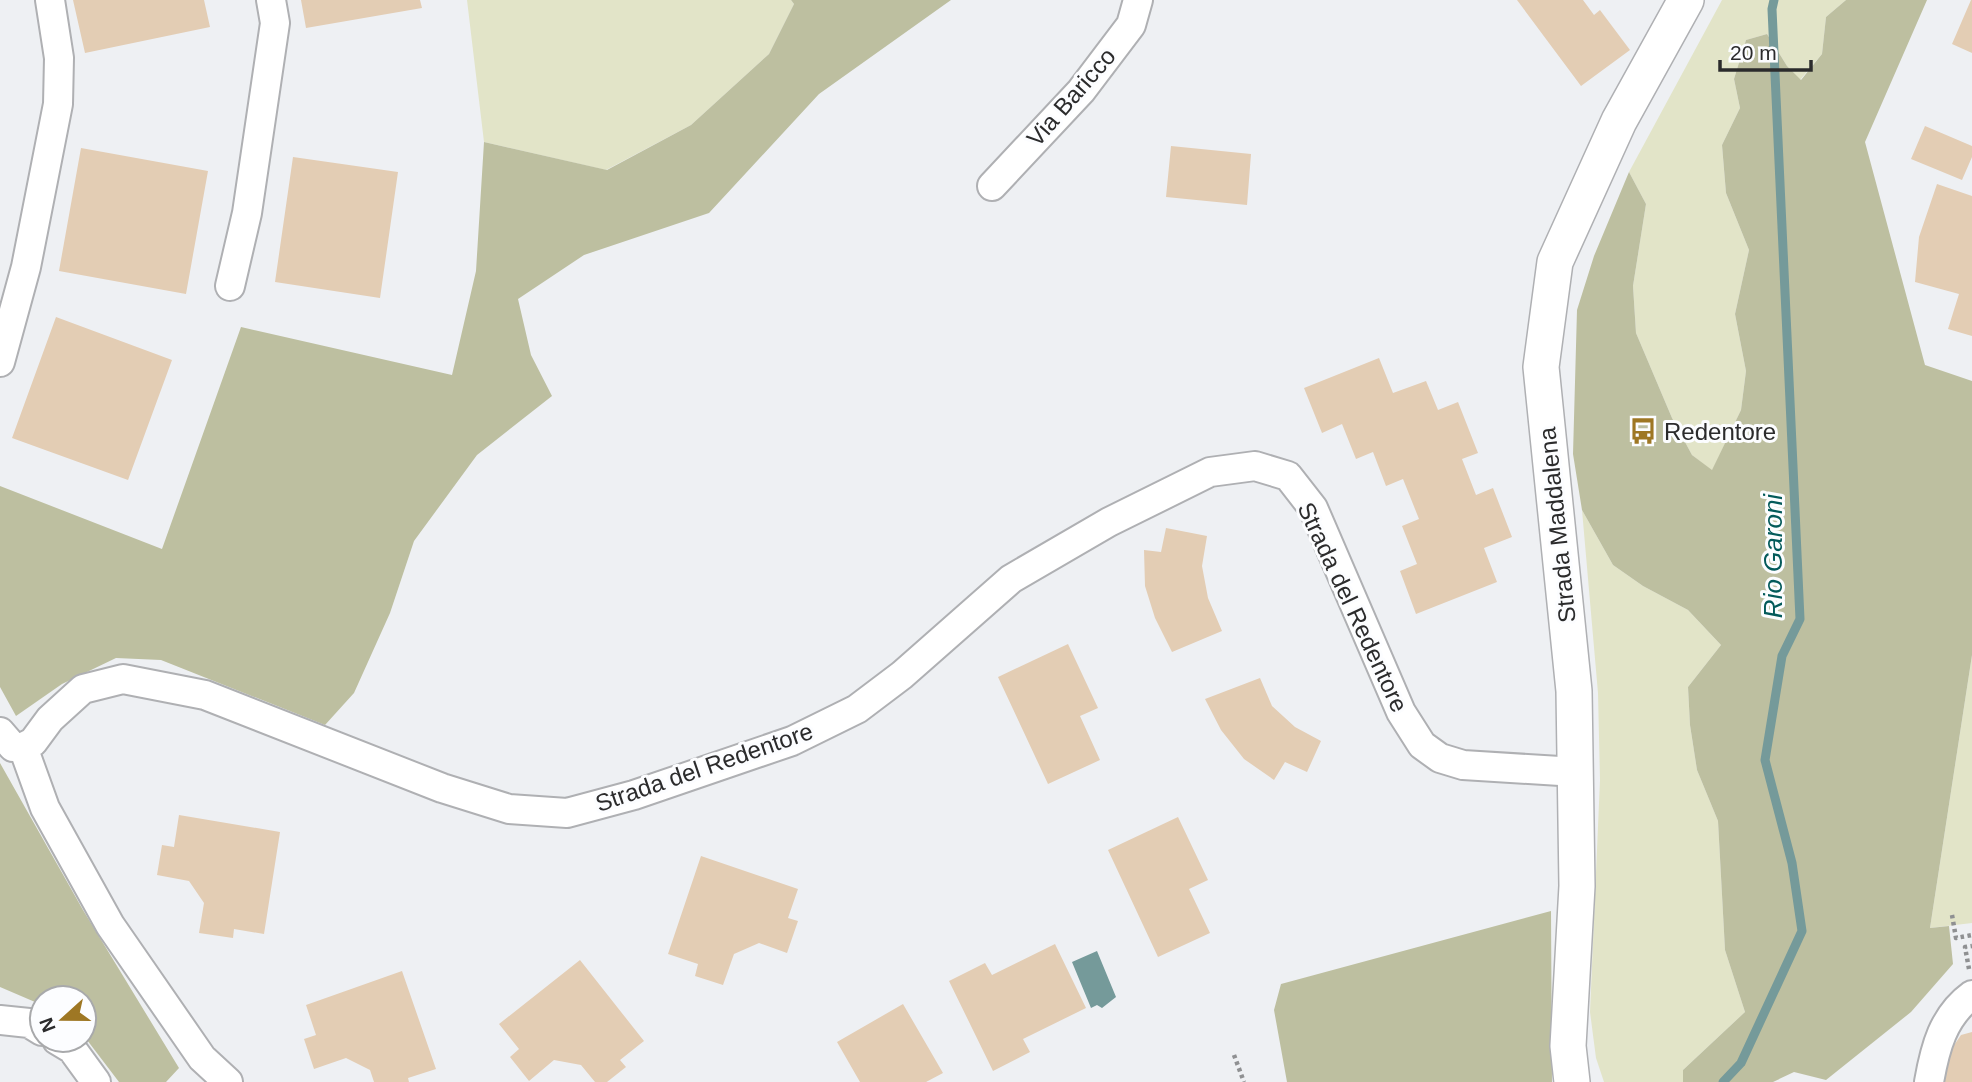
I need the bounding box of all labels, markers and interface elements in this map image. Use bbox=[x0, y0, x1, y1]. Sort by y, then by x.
scale bar bbox=[1720, 28, 1811, 72]
text: 20 m bbox=[1730, 41, 1777, 64]
street label: Via Baricco bbox=[1021, 43, 1121, 151]
bus stop icon: Redentore bbox=[1628, 416, 1658, 446]
place label: Redentore bbox=[1664, 418, 1776, 445]
street label: Strada Maddalena bbox=[1533, 425, 1581, 624]
water label: Rio Garoni bbox=[1758, 493, 1788, 618]
street label: Strada del Redentore bbox=[1293, 498, 1413, 716]
street label: Strada del Redentore bbox=[592, 717, 816, 817]
north arrow bbox=[28, 984, 98, 1054]
text: N bbox=[35, 1015, 60, 1035]

